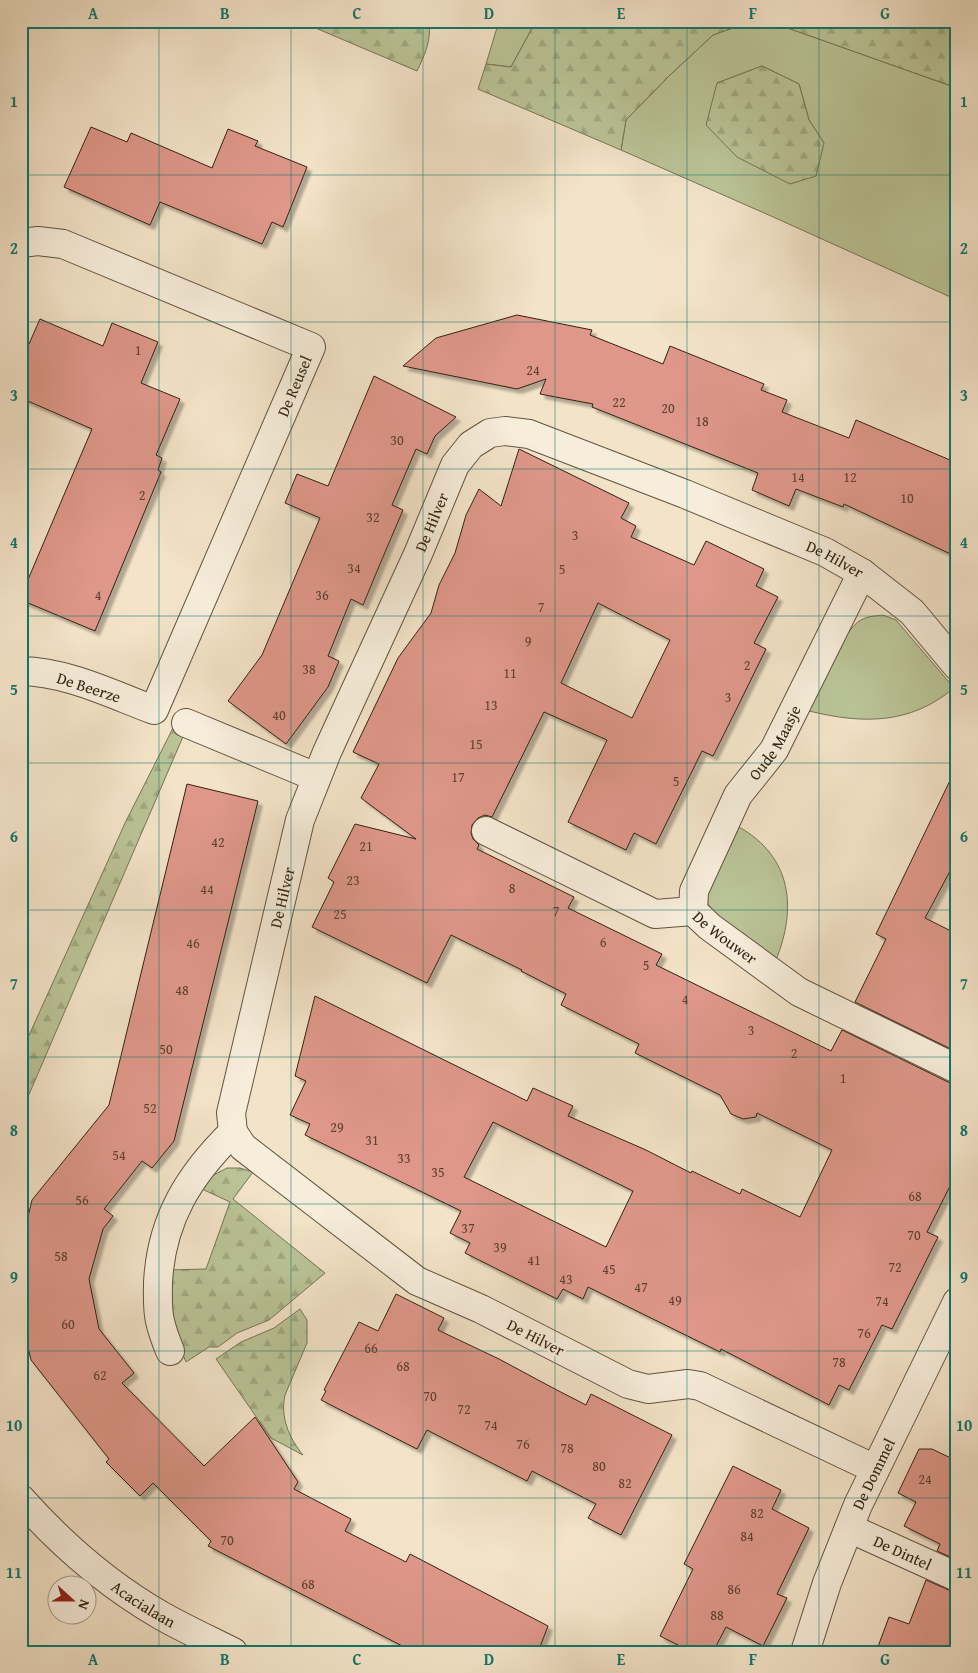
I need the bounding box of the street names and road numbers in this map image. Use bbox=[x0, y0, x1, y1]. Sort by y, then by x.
street label: De Reusel bbox=[270, 351, 318, 420]
street label: De Hilver bbox=[408, 488, 454, 555]
street label: De Hilver bbox=[803, 534, 869, 584]
street label: De Beerze bbox=[54, 665, 124, 709]
street label: Oude Maasje bbox=[742, 701, 807, 785]
street label: De Hilver bbox=[263, 864, 301, 930]
street label: De Wouwer bbox=[687, 905, 763, 970]
street label: De Hilver bbox=[503, 1312, 569, 1362]
street label: De Dommel bbox=[846, 1434, 901, 1514]
street label: De Dintel bbox=[870, 1529, 936, 1576]
street label: Acacialaan bbox=[106, 1575, 180, 1633]

